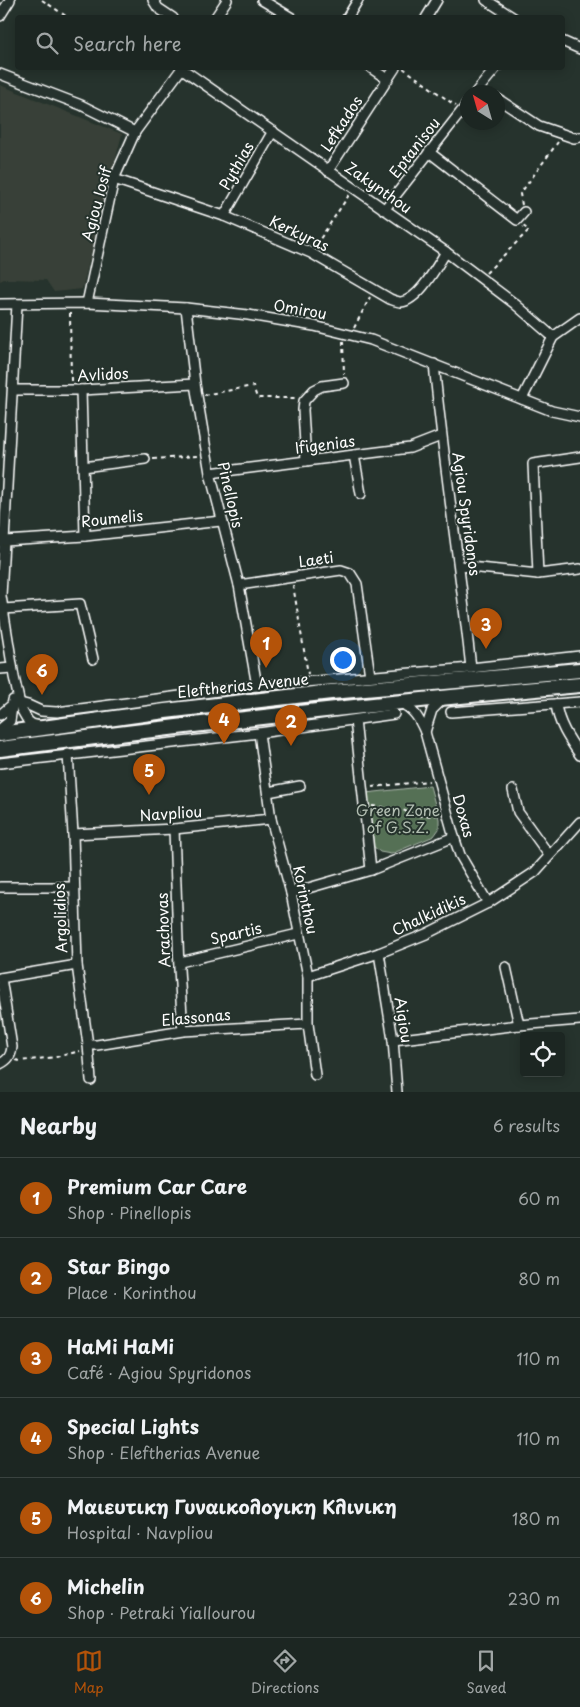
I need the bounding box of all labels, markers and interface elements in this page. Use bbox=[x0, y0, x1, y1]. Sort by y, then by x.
search box bbox=[15, 15, 565, 70]
icon: search bbox=[33, 29, 61, 57]
text: Search here bbox=[73, 29, 182, 57]
north arrow bbox=[460, 85, 505, 130]
street label: Lefkados bbox=[314, 91, 367, 156]
street label: Eptanisou bbox=[383, 112, 445, 182]
street label: Pythias bbox=[213, 137, 259, 194]
street label: Zakynthou bbox=[341, 155, 417, 218]
street label: Agiou Iosif bbox=[75, 163, 117, 244]
street label: Kerkyras bbox=[266, 209, 333, 257]
street label: Omirou bbox=[272, 293, 329, 325]
street label: Avlidos bbox=[77, 361, 129, 386]
street label: Ifigenias bbox=[293, 428, 356, 459]
street label: Agiou Spyridonos bbox=[447, 450, 488, 577]
street label: Pinellopis bbox=[213, 459, 250, 530]
street label: Roumelis bbox=[80, 503, 144, 532]
street label: Laeti bbox=[297, 545, 335, 572]
pin: 3 bbox=[470, 608, 502, 649]
pin: 1 bbox=[250, 627, 282, 668]
your location bbox=[330, 647, 356, 673]
pin: 6 bbox=[26, 654, 58, 695]
street label: Eleftherias Avenue bbox=[176, 666, 310, 703]
pin: 4 bbox=[208, 703, 240, 744]
pin: 2 bbox=[275, 705, 307, 746]
pin: 5 bbox=[133, 754, 165, 795]
street label: Doxas bbox=[447, 791, 482, 840]
park label: Green Zone of G.S.Z. bbox=[356, 798, 440, 838]
street label: Navpliou bbox=[139, 799, 203, 826]
street label: Korinthou bbox=[288, 863, 325, 936]
street label: Argolidios bbox=[47, 883, 72, 953]
street label: Chalkidikis bbox=[388, 886, 469, 941]
street label: Arachovas bbox=[150, 892, 175, 968]
street label: Spartis bbox=[208, 915, 264, 950]
street label: Aigiou bbox=[390, 995, 419, 1044]
street label: Elassonas bbox=[160, 1002, 232, 1031]
map controls bbox=[520, 1032, 565, 1077]
button: locate bbox=[520, 1032, 565, 1077]
text: Nearby bbox=[20, 1109, 97, 1141]
text: 6 results bbox=[493, 1113, 560, 1137]
text: Premium Car Care bbox=[67, 1172, 247, 1200]
text: 1 bbox=[32, 1186, 40, 1210]
text: 60 m bbox=[518, 1186, 560, 1210]
text: Shop · Pinellopis bbox=[67, 1200, 191, 1224]
text: Star Bingo bbox=[67, 1252, 170, 1280]
text: 2 bbox=[30, 1266, 42, 1290]
text: 80 m bbox=[518, 1266, 560, 1290]
text: Place · Korinthou bbox=[67, 1280, 197, 1304]
text: HaMi HaMi bbox=[67, 1332, 174, 1360]
text: 3 bbox=[31, 1346, 41, 1370]
text: 110 m bbox=[517, 1346, 560, 1370]
text: Café · Agiou Spyridonos bbox=[67, 1360, 251, 1384]
text: Special Lights bbox=[67, 1412, 199, 1440]
text: 4 bbox=[31, 1426, 41, 1450]
text: 110 m bbox=[517, 1426, 560, 1450]
text: Shop · Eleftherias Avenue bbox=[67, 1440, 260, 1464]
text: Μαιευτικη Γυναικολογικη Κλινικη bbox=[67, 1492, 397, 1520]
text: 5 bbox=[31, 1506, 41, 1530]
text: 180 m bbox=[512, 1506, 560, 1530]
text: Hospital · Navpliou bbox=[67, 1520, 213, 1544]
text: Michelin bbox=[67, 1572, 145, 1600]
text: 6 bbox=[30, 1586, 42, 1610]
text: 230 m bbox=[508, 1586, 560, 1610]
text: Shop · Petraki Yiallourou bbox=[67, 1600, 255, 1624]
tab: Map bbox=[74, 1647, 104, 1698]
tab: Directions bbox=[251, 1647, 319, 1698]
tab: Saved bbox=[467, 1647, 506, 1698]

